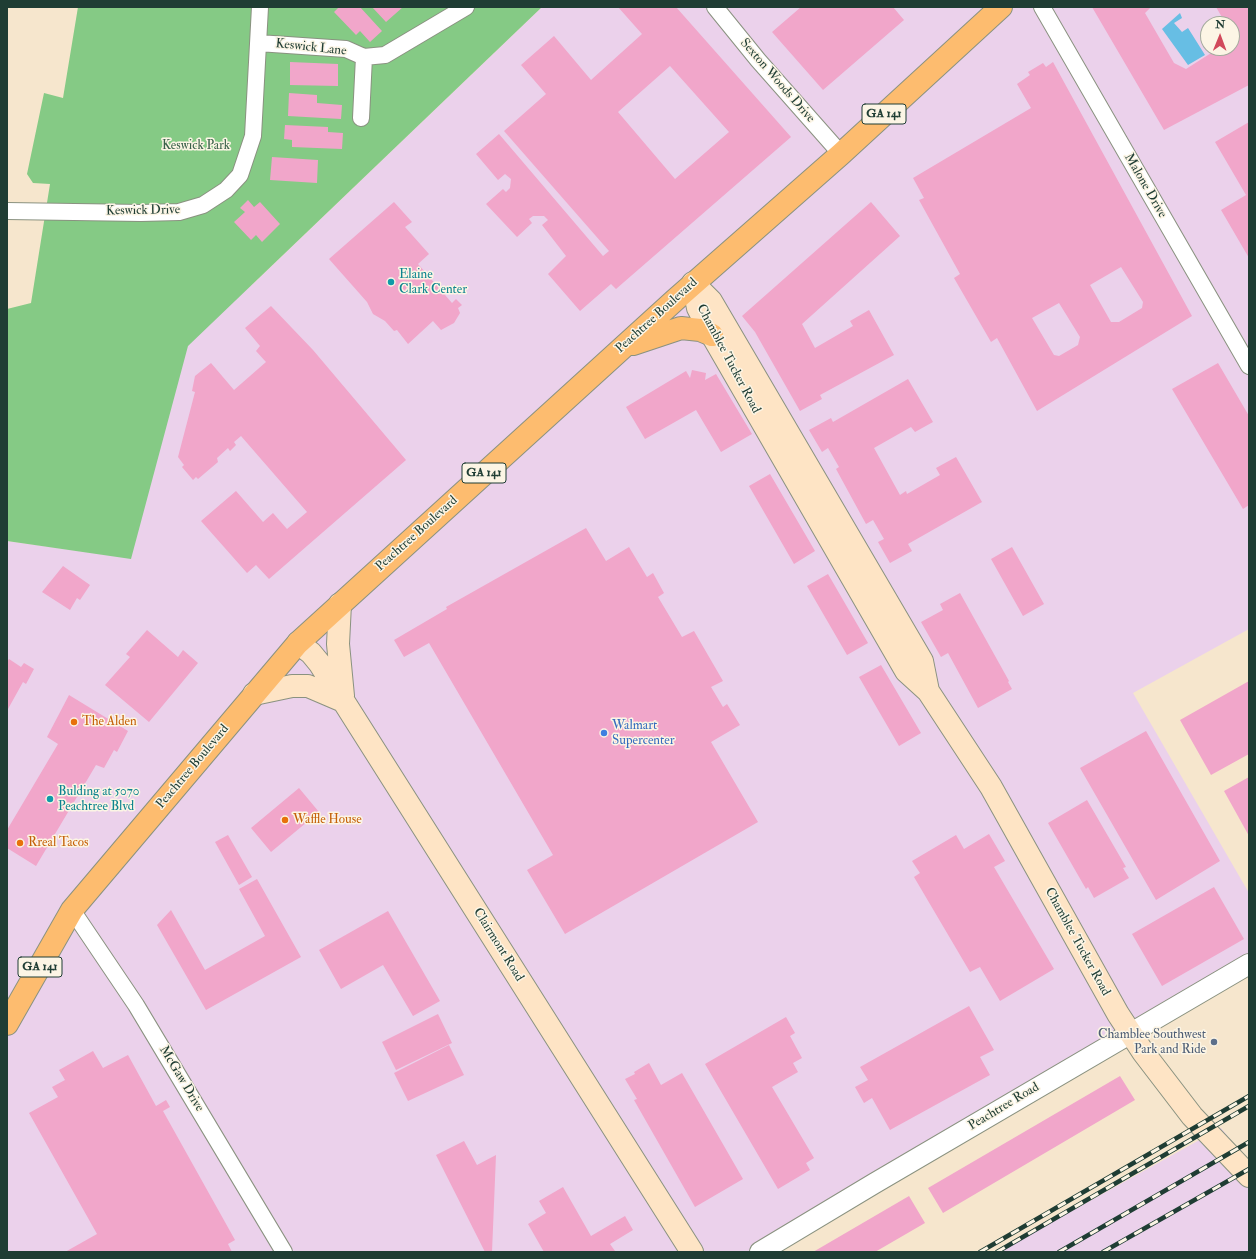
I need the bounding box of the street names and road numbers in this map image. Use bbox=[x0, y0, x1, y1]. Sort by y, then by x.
street label: Sexton Woods Drive bbox=[736, 36, 818, 126]
street label: Keswick Lane bbox=[275, 37, 347, 59]
road number: GA 141 bbox=[862, 104, 906, 124]
street label: Malone Drive bbox=[1120, 151, 1170, 221]
street label: Keswick Drive bbox=[106, 203, 180, 219]
street label: Peachtree Boulevard bbox=[613, 275, 701, 357]
street label: Chamblee Tucker Road bbox=[693, 302, 763, 416]
road number: GA 141 bbox=[462, 463, 506, 483]
street label: Peachtree Boulevard bbox=[373, 493, 461, 575]
street label: Peachtree Boulevard bbox=[153, 722, 233, 812]
street label: Chamblee Tucker Road bbox=[1041, 885, 1113, 999]
street label: Clairmont Road bbox=[469, 905, 527, 985]
road number: GA 141 bbox=[18, 957, 62, 977]
street label: McGaw Drive bbox=[155, 1043, 207, 1115]
street label: Peachtree Road bbox=[966, 1080, 1042, 1134]

